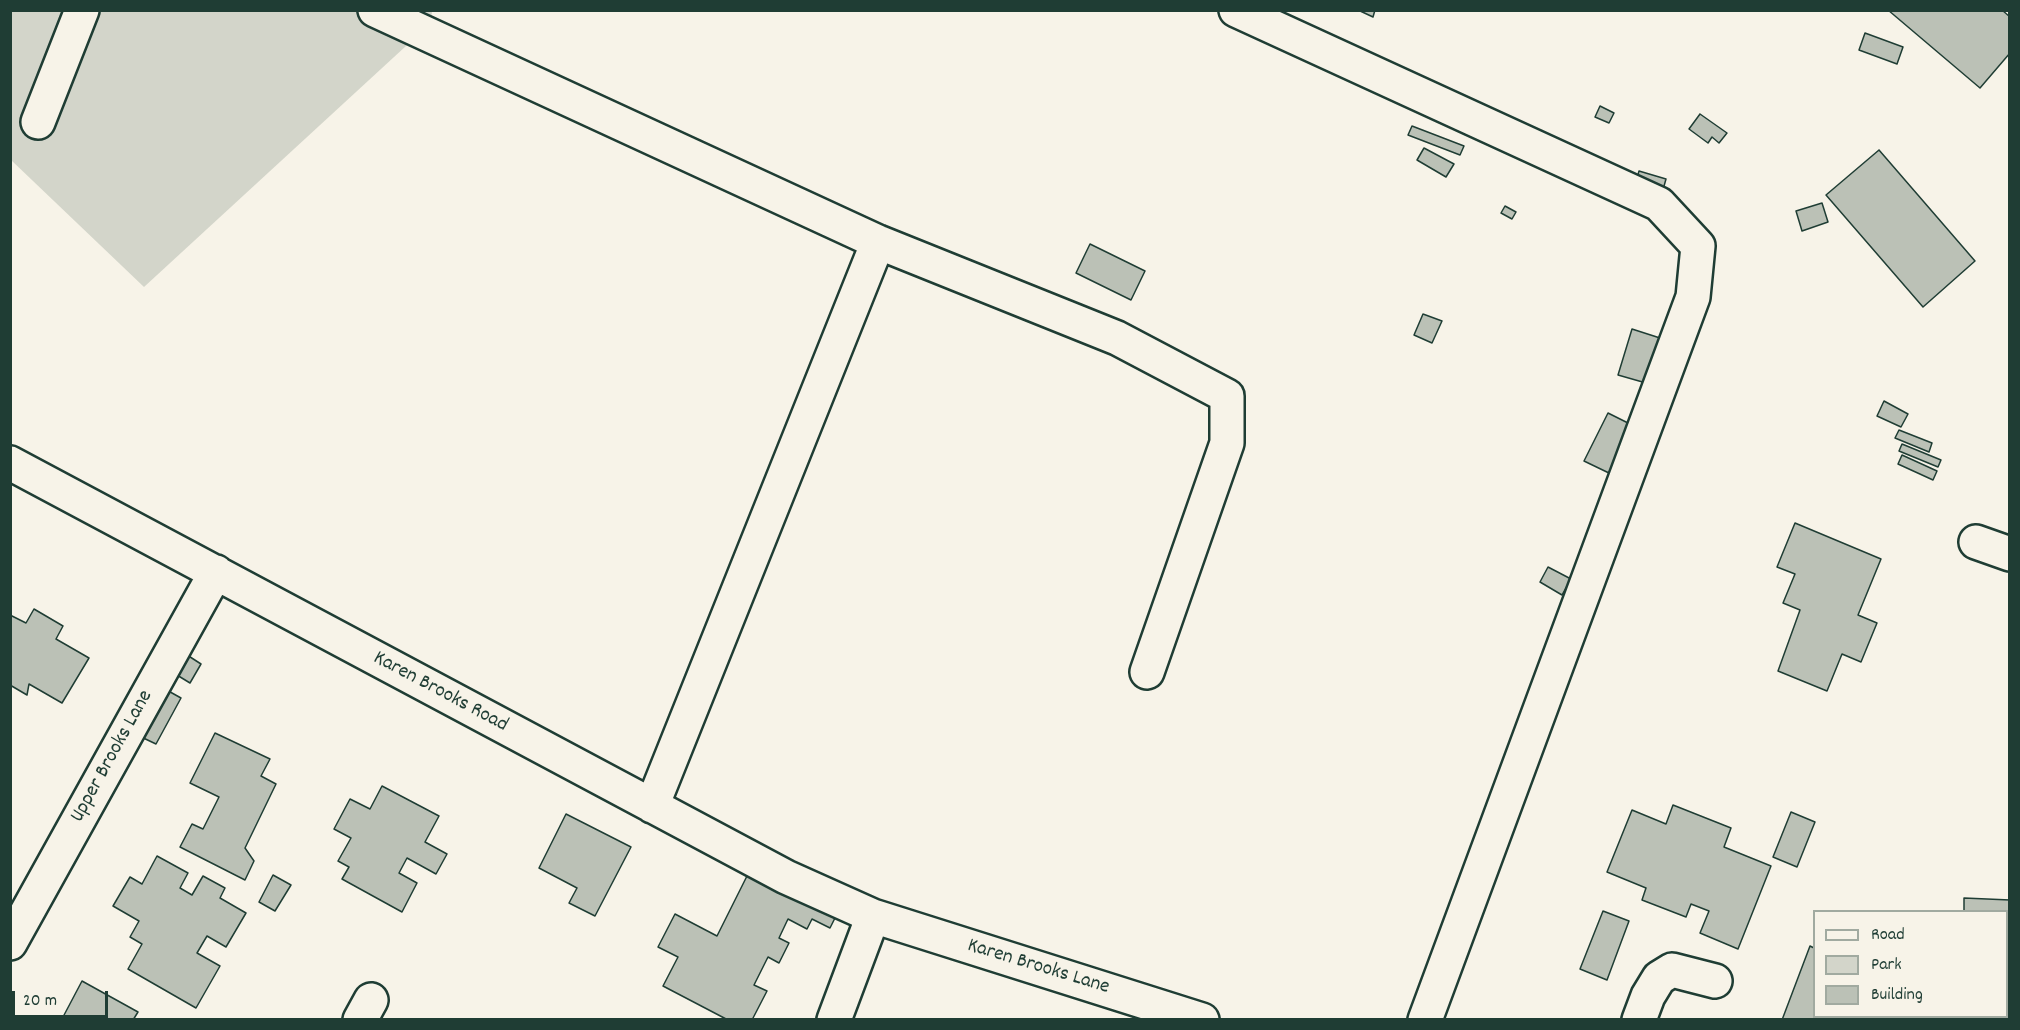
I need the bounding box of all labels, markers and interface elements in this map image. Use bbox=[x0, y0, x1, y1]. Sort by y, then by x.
street label: Karen Brooks Road bbox=[368, 647, 512, 739]
street label: Upper Brooks Lane bbox=[66, 686, 160, 828]
legend bbox=[1813, 910, 2008, 1018]
text: Road bbox=[1871, 923, 1905, 948]
street label: Karen Brooks Lane bbox=[964, 934, 1112, 1002]
text: Park bbox=[1871, 953, 1902, 978]
scale bar bbox=[15, 979, 111, 1017]
text: Building bbox=[1871, 983, 1923, 1008]
text: 20 m bbox=[23, 989, 57, 1014]

